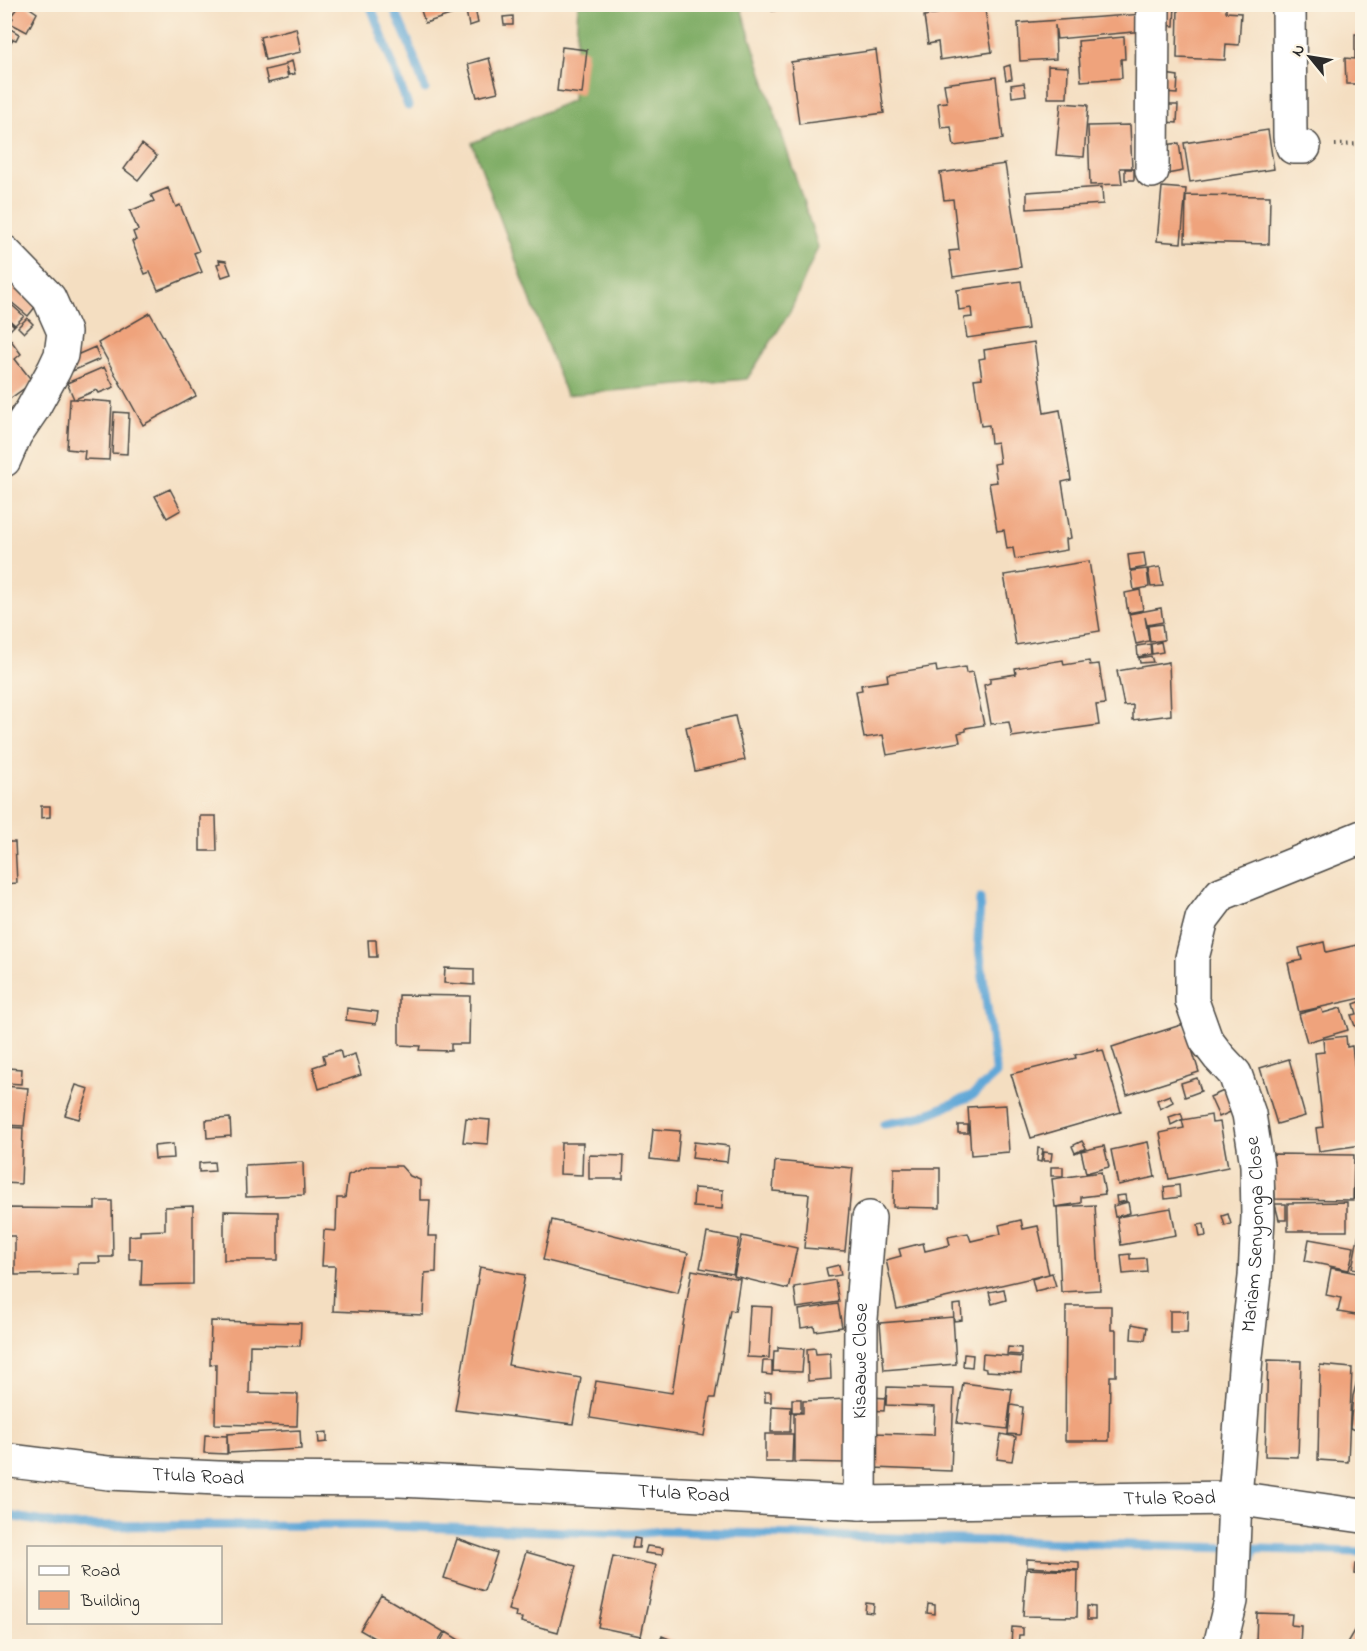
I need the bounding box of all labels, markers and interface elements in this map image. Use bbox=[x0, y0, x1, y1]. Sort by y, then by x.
north arrow bbox=[1280, 27, 1340, 87]
text: N bbox=[1286, 40, 1312, 61]
street label: Mariam Senyonga Close bbox=[1234, 1134, 1273, 1334]
street label: Kisaawe Close bbox=[846, 1302, 877, 1419]
street label: Ttula Road bbox=[151, 1460, 245, 1494]
street label: Ttula Road bbox=[637, 1477, 731, 1511]
street label: Ttula Road bbox=[1123, 1484, 1216, 1514]
legend bbox=[27, 1546, 222, 1624]
text: Road bbox=[81, 1559, 120, 1585]
text: Building bbox=[80, 1589, 140, 1616]

